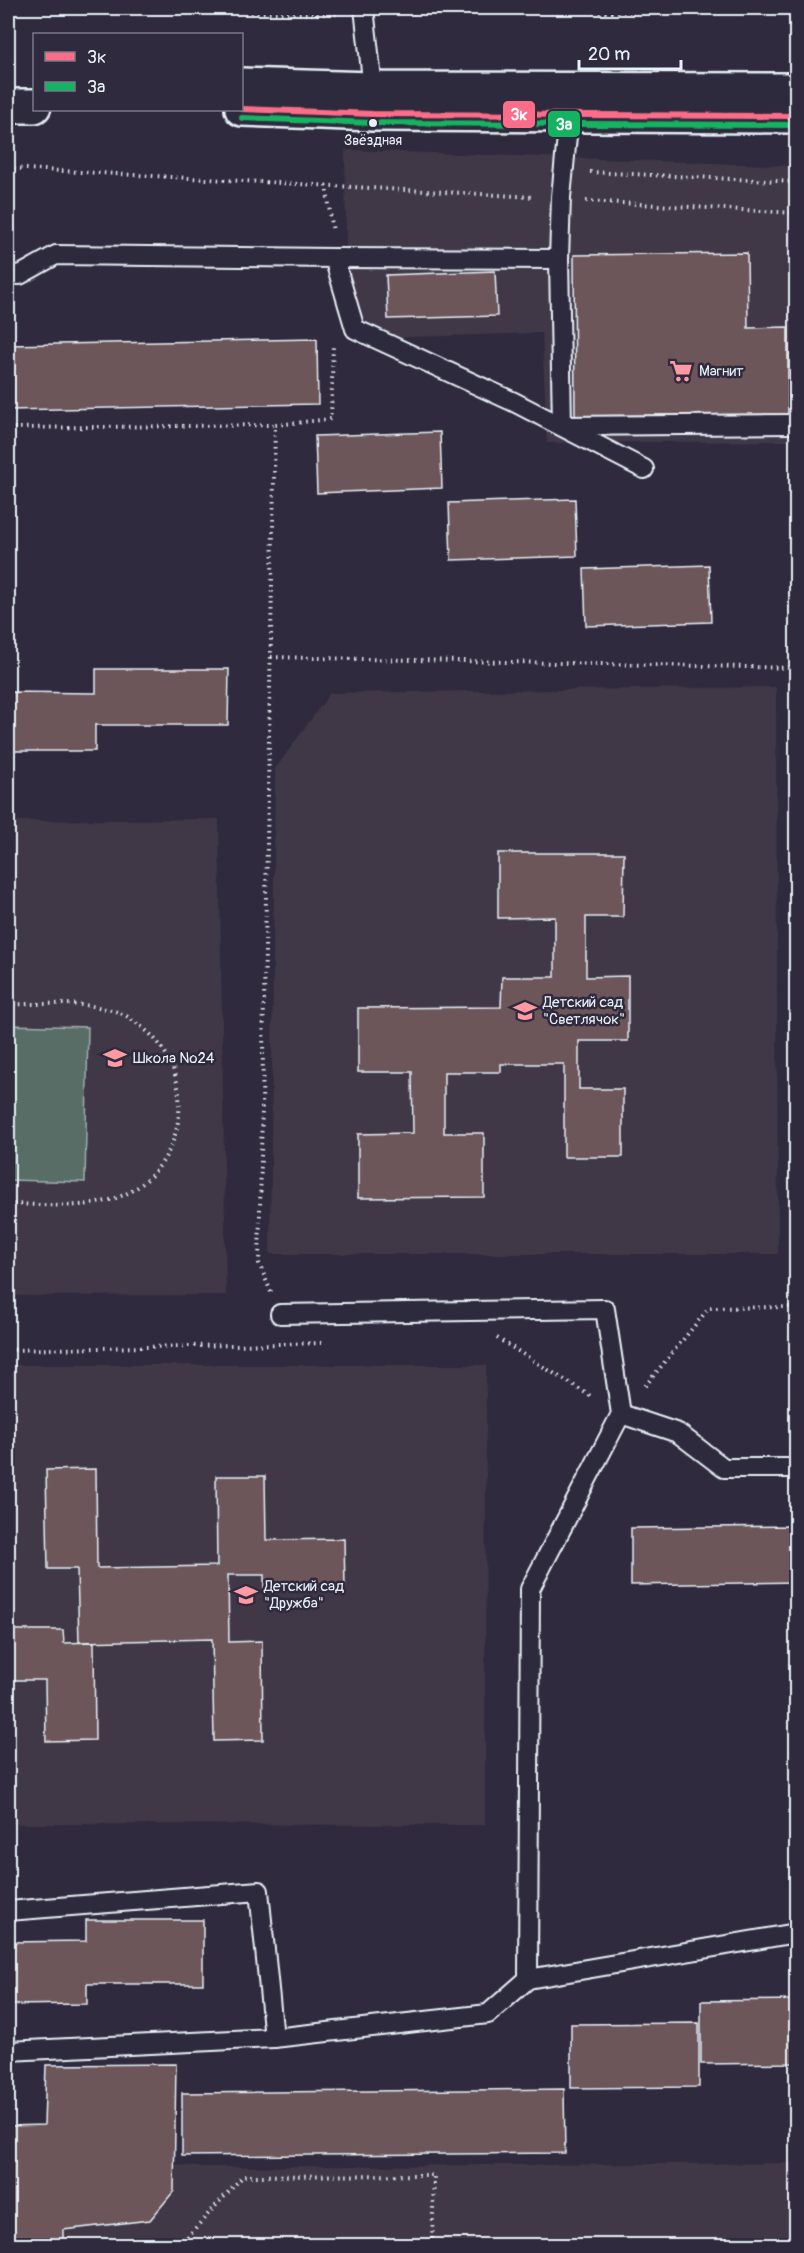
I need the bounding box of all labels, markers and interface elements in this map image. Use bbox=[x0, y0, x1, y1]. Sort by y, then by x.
legend bbox=[33, 33, 243, 111]
scale bar bbox=[579, 33, 681, 71]
text: 20 m bbox=[588, 43, 630, 66]
text: 3к bbox=[87, 46, 106, 69]
text: 3а bbox=[87, 76, 105, 99]
line badge: 3к bbox=[502, 100, 536, 129]
text: 3к bbox=[510, 105, 528, 125]
line badge: 3а bbox=[547, 110, 581, 138]
text: 3а bbox=[556, 115, 573, 135]
marker: Звёздная bbox=[367, 117, 379, 129]
place label: Звёздная bbox=[344, 132, 402, 149]
supermarket icon: Магнит bbox=[668, 358, 694, 384]
place label: Магнит bbox=[699, 362, 744, 381]
place label: Детский сад "Светлячок" bbox=[542, 993, 625, 1029]
school or university icon: Детский сад "Светлячок" bbox=[512, 998, 538, 1024]
school or university icon: Школа №24 bbox=[102, 1045, 128, 1071]
place label: Школа №24 bbox=[133, 1049, 215, 1068]
place label: Детский сад "Дружба" bbox=[263, 1577, 344, 1613]
school or university icon: Детский сад "Дружба" bbox=[233, 1582, 259, 1608]

